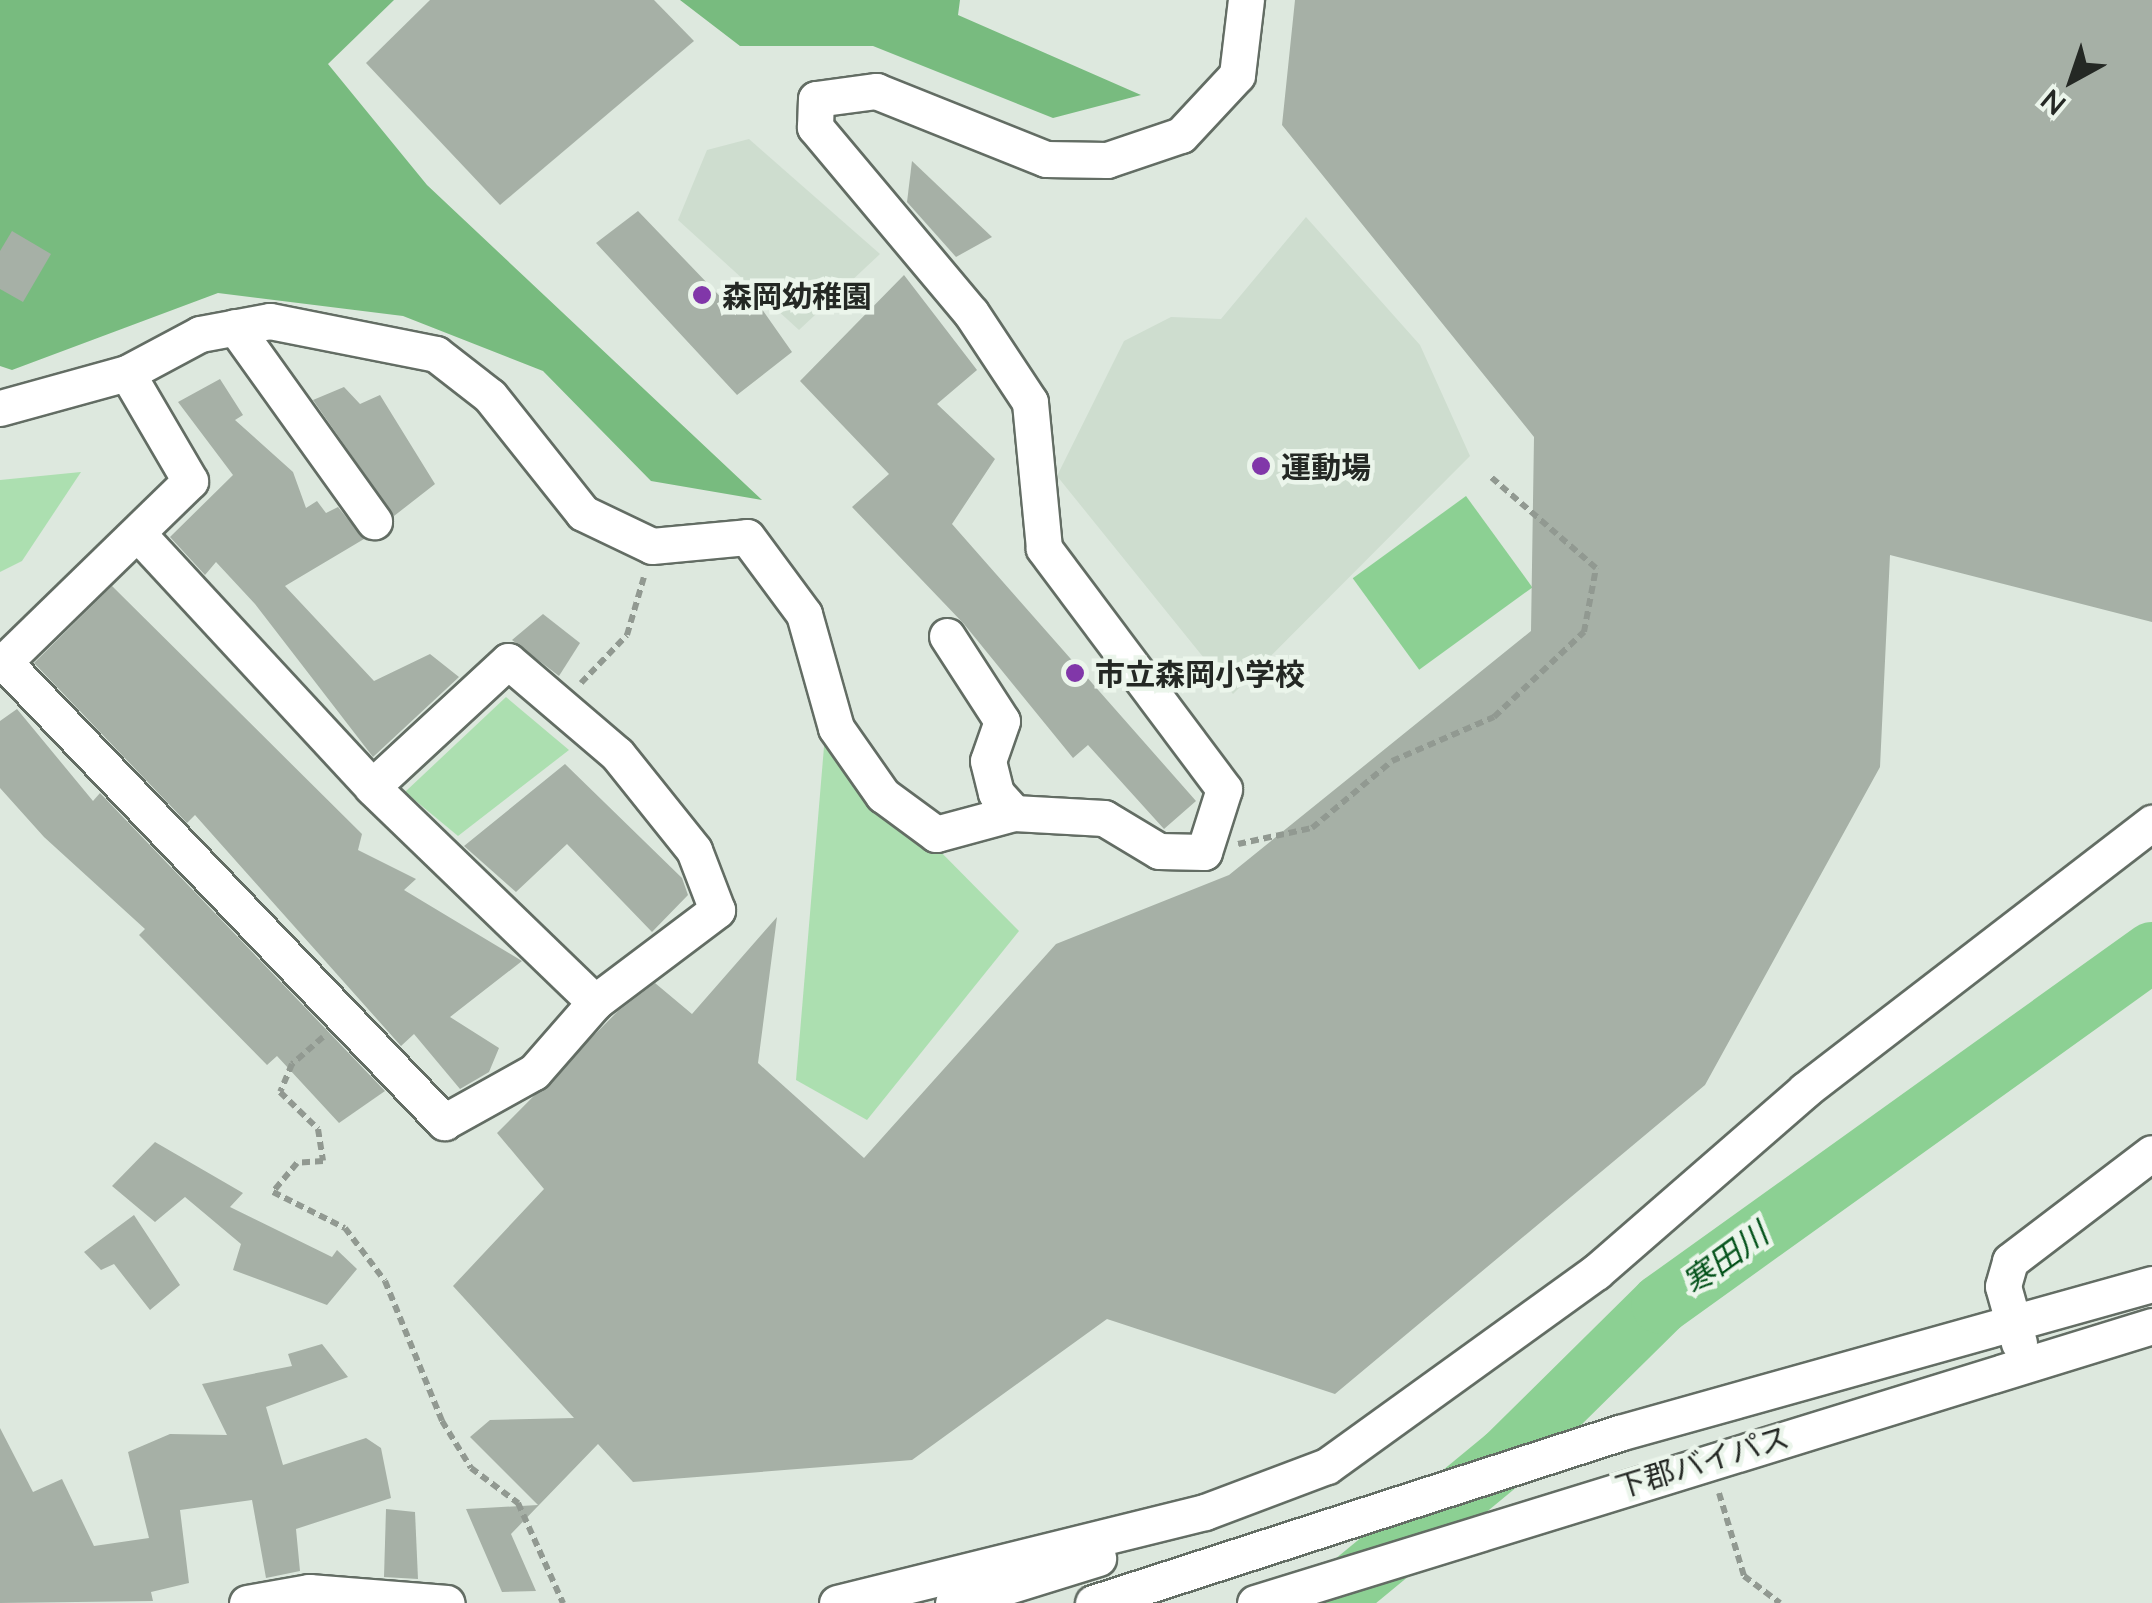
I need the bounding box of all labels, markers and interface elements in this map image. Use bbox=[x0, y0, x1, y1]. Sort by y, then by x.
north arrow bbox=[2022, 30, 2122, 130]
text: N bbox=[2034, 83, 2072, 123]
place label: 森岡幼稚園 bbox=[722, 277, 872, 313]
marker: 森岡幼稚園 bbox=[691, 284, 713, 306]
place label: 運動場 bbox=[1281, 448, 1371, 484]
marker: 運動場 bbox=[1250, 455, 1272, 477]
place label: 市立森岡小学校 bbox=[1095, 655, 1305, 691]
marker: 市立森岡小学校 bbox=[1064, 662, 1086, 684]
water label: 寒田川 bbox=[1675, 1214, 1775, 1302]
street label: 下郡バイパス bbox=[1611, 1417, 1793, 1505]

